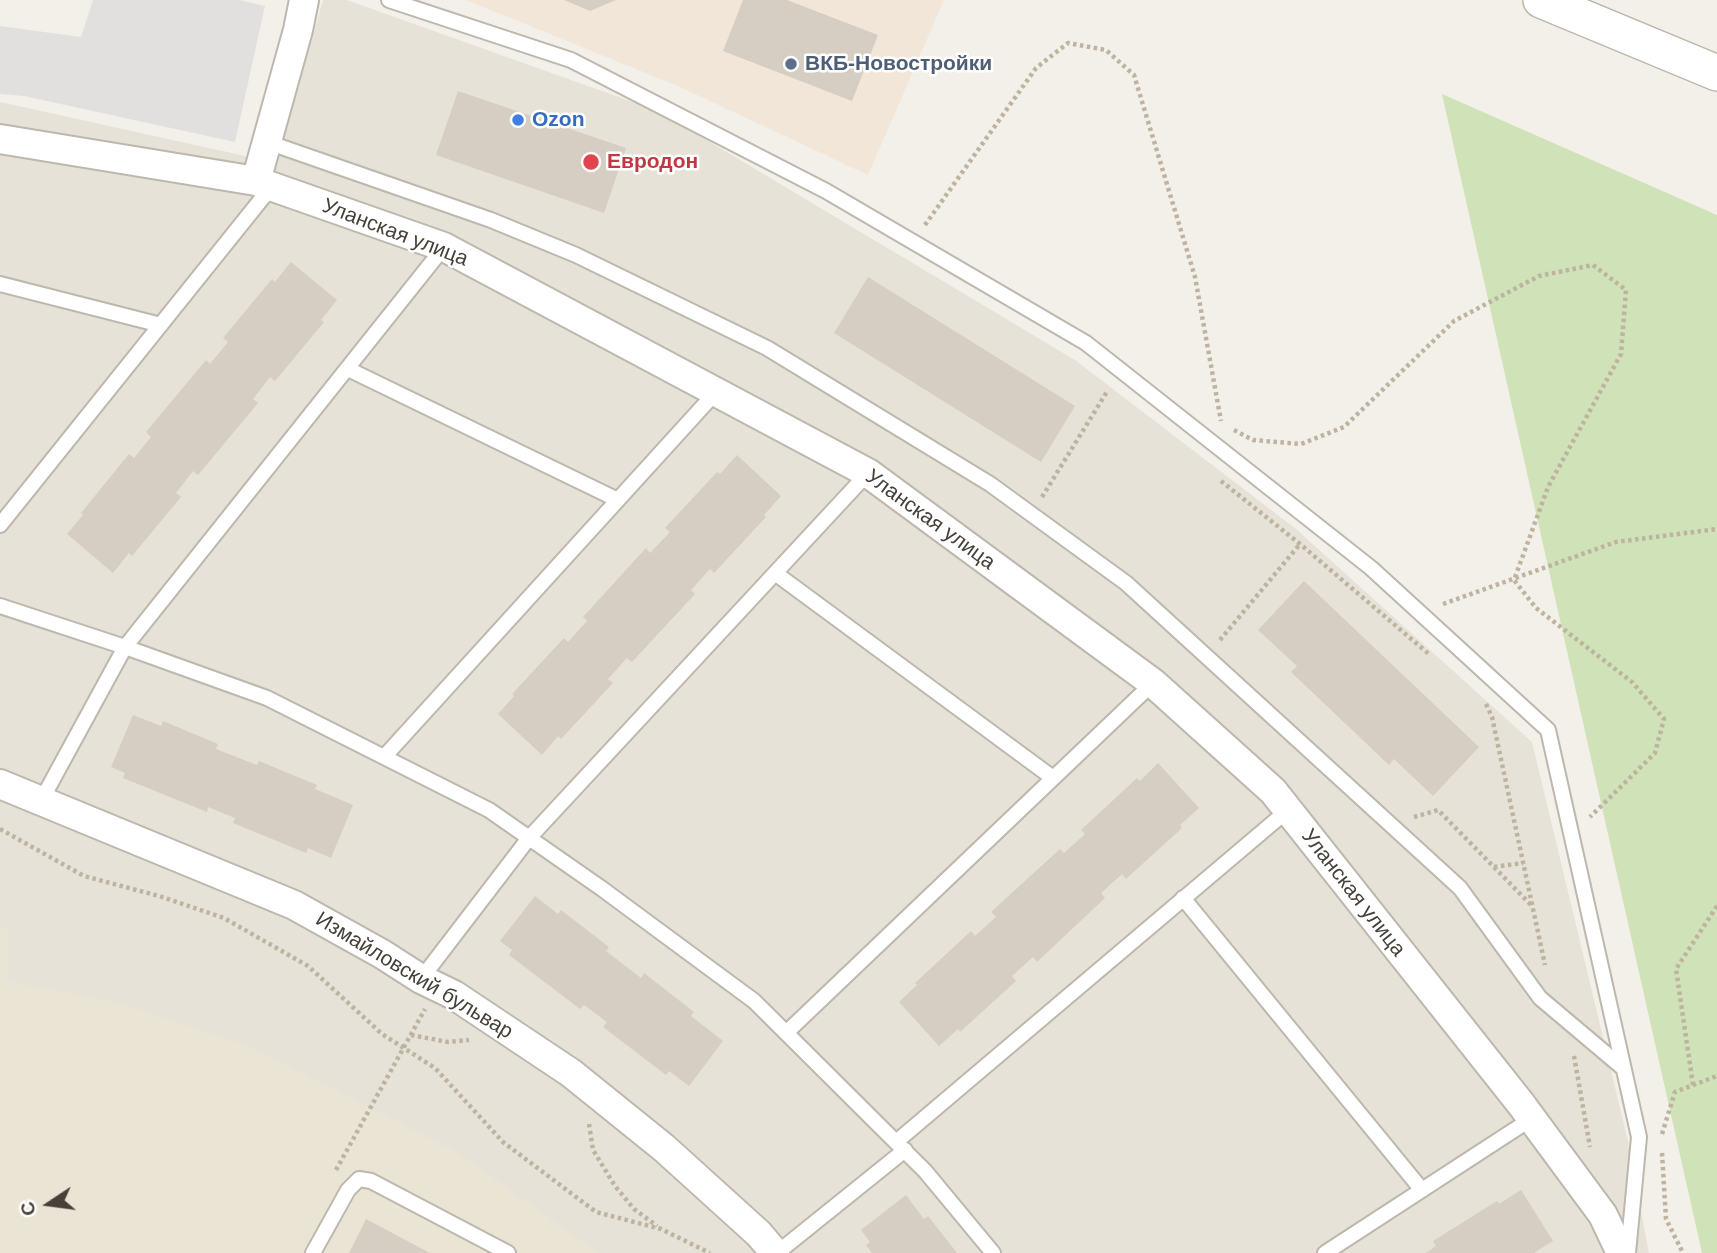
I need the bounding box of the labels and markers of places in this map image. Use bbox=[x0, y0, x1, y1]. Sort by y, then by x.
place label: ВКБ-Новостройки bbox=[805, 51, 992, 77]
marker: ВКБ-Новостройки bbox=[783, 56, 799, 72]
place label: Ozon bbox=[532, 107, 584, 133]
marker: Ozon bbox=[510, 112, 526, 128]
place label: Евродон bbox=[607, 149, 698, 175]
marker: Евродон bbox=[581, 152, 601, 172]

